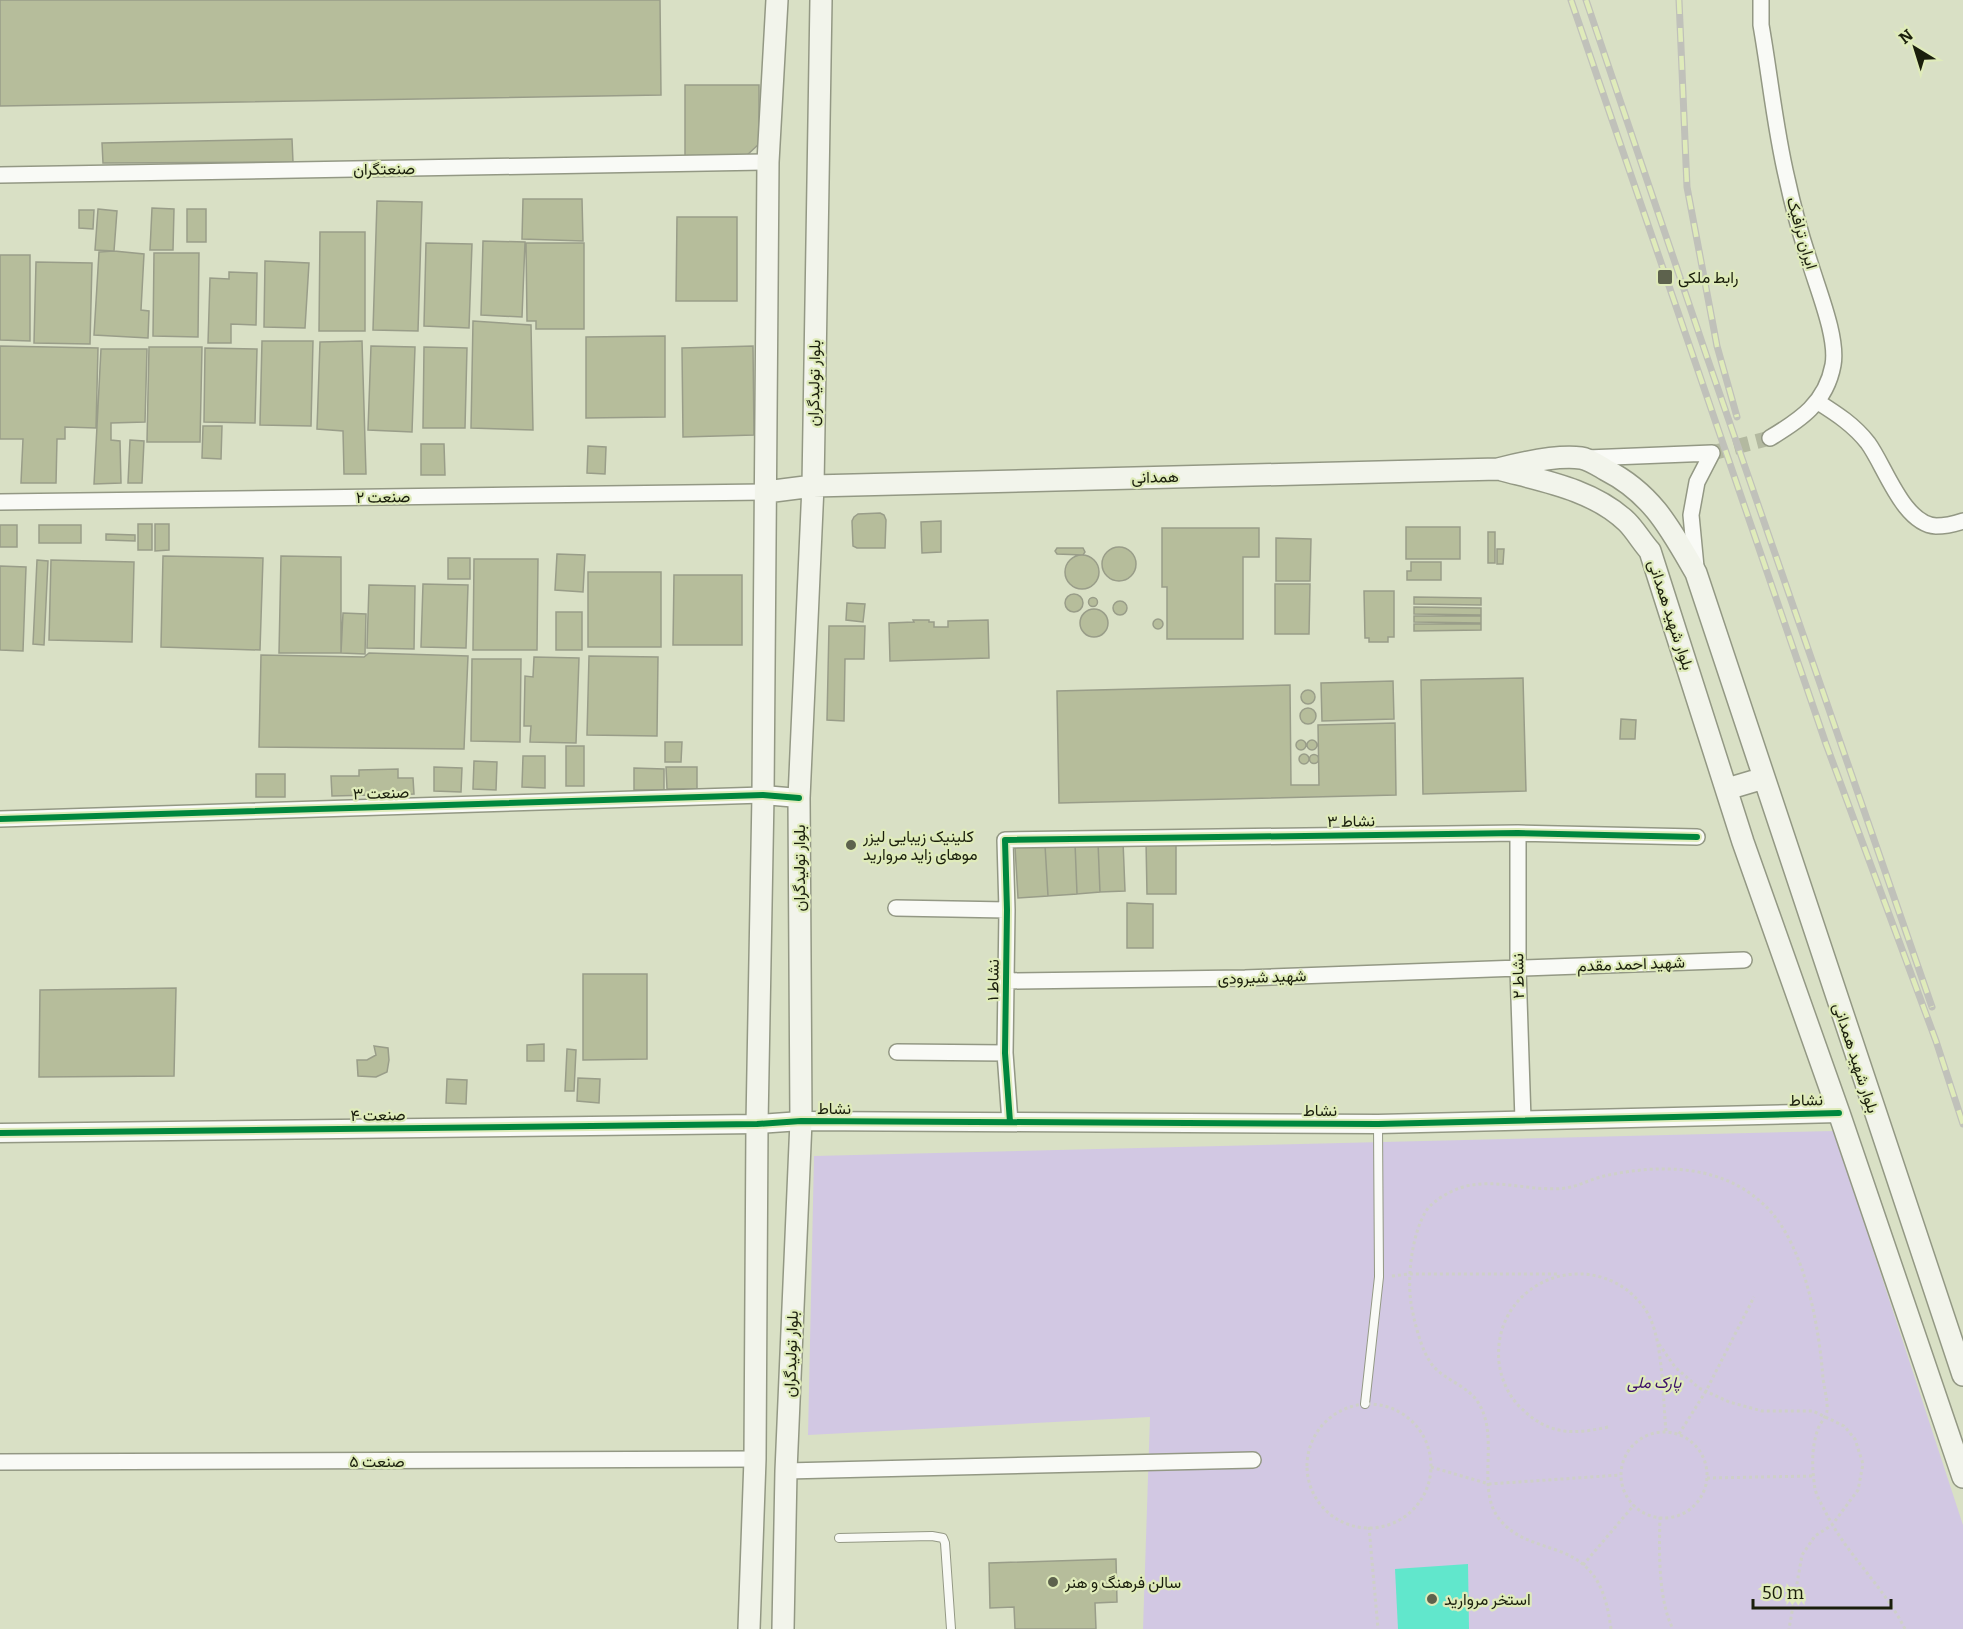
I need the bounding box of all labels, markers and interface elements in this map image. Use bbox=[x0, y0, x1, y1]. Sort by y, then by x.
north arrow bbox=[1885, 18, 1945, 78]
text: N bbox=[1895, 25, 1917, 48]
street label: صنعتگران bbox=[353, 159, 415, 180]
street label: ایران ترافیک bbox=[1782, 195, 1821, 271]
marker: رابط ملکی bbox=[1656, 268, 1674, 286]
place label: رابط ملکی bbox=[1678, 268, 1738, 288]
street label: بلوار تولیدگران bbox=[804, 339, 825, 427]
street label: همدانی bbox=[1131, 467, 1179, 488]
street label: صنعت ۲ bbox=[356, 487, 410, 507]
street label: بلوار شهید همدانی bbox=[1643, 557, 1698, 673]
street label: صنعت ۳ bbox=[352, 783, 410, 803]
street label: نشاط ۳ bbox=[1327, 811, 1375, 831]
street label: بلوار تولیدگران bbox=[790, 825, 810, 911]
place label: کلینیک زیبایی لیزر موهای زاید مروارید bbox=[862, 827, 978, 865]
marker: کلینیک زیبایی لیزر موهای زاید مروارید bbox=[844, 838, 858, 852]
street label: نشاط ۲ bbox=[1508, 953, 1528, 999]
street label: شهید احمد مقدم bbox=[1577, 953, 1685, 976]
street label: نشاط ۱ bbox=[983, 959, 1003, 1001]
street label: شهید شیرودی bbox=[1217, 966, 1307, 989]
street label: بلوار شهید همدانی bbox=[1828, 1000, 1883, 1116]
street label: نشاط bbox=[1789, 1090, 1823, 1110]
street label: نشاط bbox=[817, 1099, 851, 1118]
street label: نشاط bbox=[1303, 1101, 1337, 1120]
street label: صنعت ۴ bbox=[350, 1105, 406, 1125]
street label: بلوار تولیدگران bbox=[780, 1310, 803, 1398]
park label: پارک ملی bbox=[1627, 1373, 1682, 1394]
street label: صنعت ۵ bbox=[349, 1452, 405, 1471]
scale bar bbox=[1753, 1572, 1891, 1610]
place label: سالن فرهنگ و هنر bbox=[1064, 1573, 1181, 1593]
marker: سالن فرهنگ و هنر bbox=[1046, 1575, 1060, 1589]
text: 50 m bbox=[1762, 1582, 1804, 1604]
place label: استخر مروارید bbox=[1444, 1590, 1531, 1610]
marker: استخر مروارید bbox=[1425, 1592, 1439, 1606]

